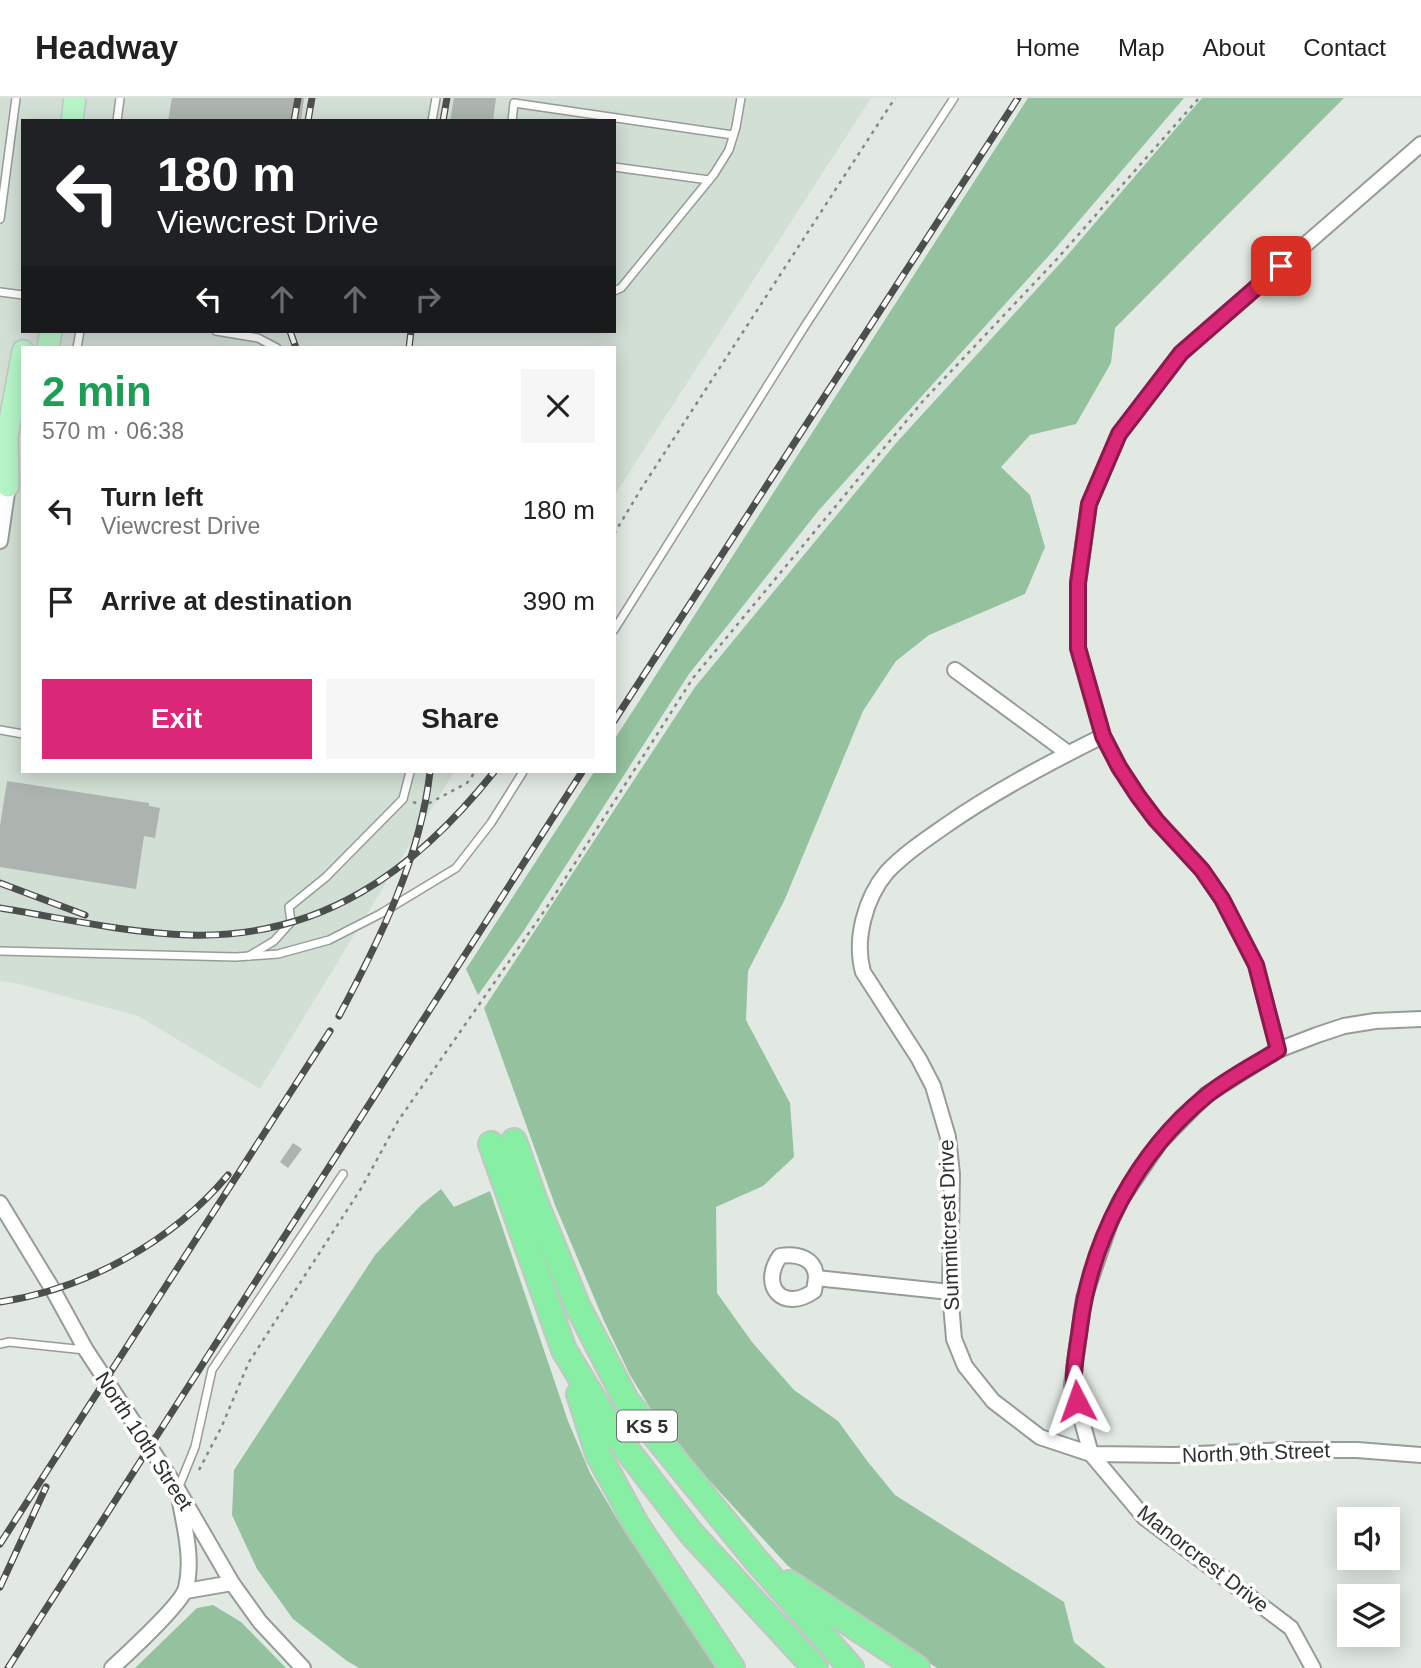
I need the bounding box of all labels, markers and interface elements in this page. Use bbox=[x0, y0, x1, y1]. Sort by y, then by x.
text: Headway bbox=[35, 29, 178, 66]
text: Home bbox=[1016, 34, 1080, 61]
text: Map bbox=[1118, 34, 1165, 61]
text: About bbox=[1203, 34, 1265, 61]
text: Contact bbox=[1303, 34, 1386, 61]
icon: left bbox=[42, 147, 133, 238]
text: 180 m bbox=[157, 147, 296, 201]
text: Viewcrest Drive bbox=[157, 204, 379, 240]
pin bbox=[1251, 236, 1311, 296]
icon: arrive bbox=[1262, 247, 1300, 285]
icon: left bbox=[190, 280, 228, 318]
icon: ahead bbox=[263, 280, 301, 318]
icon: ahead bbox=[336, 280, 374, 318]
icon: right bbox=[409, 280, 447, 318]
text: 2 min bbox=[42, 368, 152, 415]
button: close bbox=[521, 369, 595, 443]
text: 570 m · 06:38 bbox=[42, 418, 184, 444]
text: Turn left bbox=[101, 482, 203, 512]
icon: left bbox=[42, 492, 80, 530]
text: 180 m bbox=[523, 495, 595, 525]
text: Viewcrest Drive bbox=[101, 513, 260, 539]
icon: arrive bbox=[42, 583, 80, 621]
text: Arrive at destination bbox=[101, 586, 352, 616]
text: 390 m bbox=[523, 586, 595, 616]
button: Exit bbox=[42, 679, 312, 759]
button: Share bbox=[326, 679, 595, 759]
street label: Summitcrest Drive bbox=[934, 1139, 963, 1311]
position arrow bbox=[1040, 1364, 1114, 1438]
street label: North 10th Street bbox=[91, 1367, 198, 1514]
road number: KS 5 bbox=[617, 1410, 677, 1442]
street label: North 9th Street bbox=[1182, 1438, 1331, 1467]
street label: Manorcrest Drive bbox=[1133, 1500, 1273, 1617]
map controls bbox=[1337, 1507, 1400, 1647]
button: sound bbox=[1337, 1507, 1400, 1570]
button: layers bbox=[1337, 1584, 1400, 1647]

